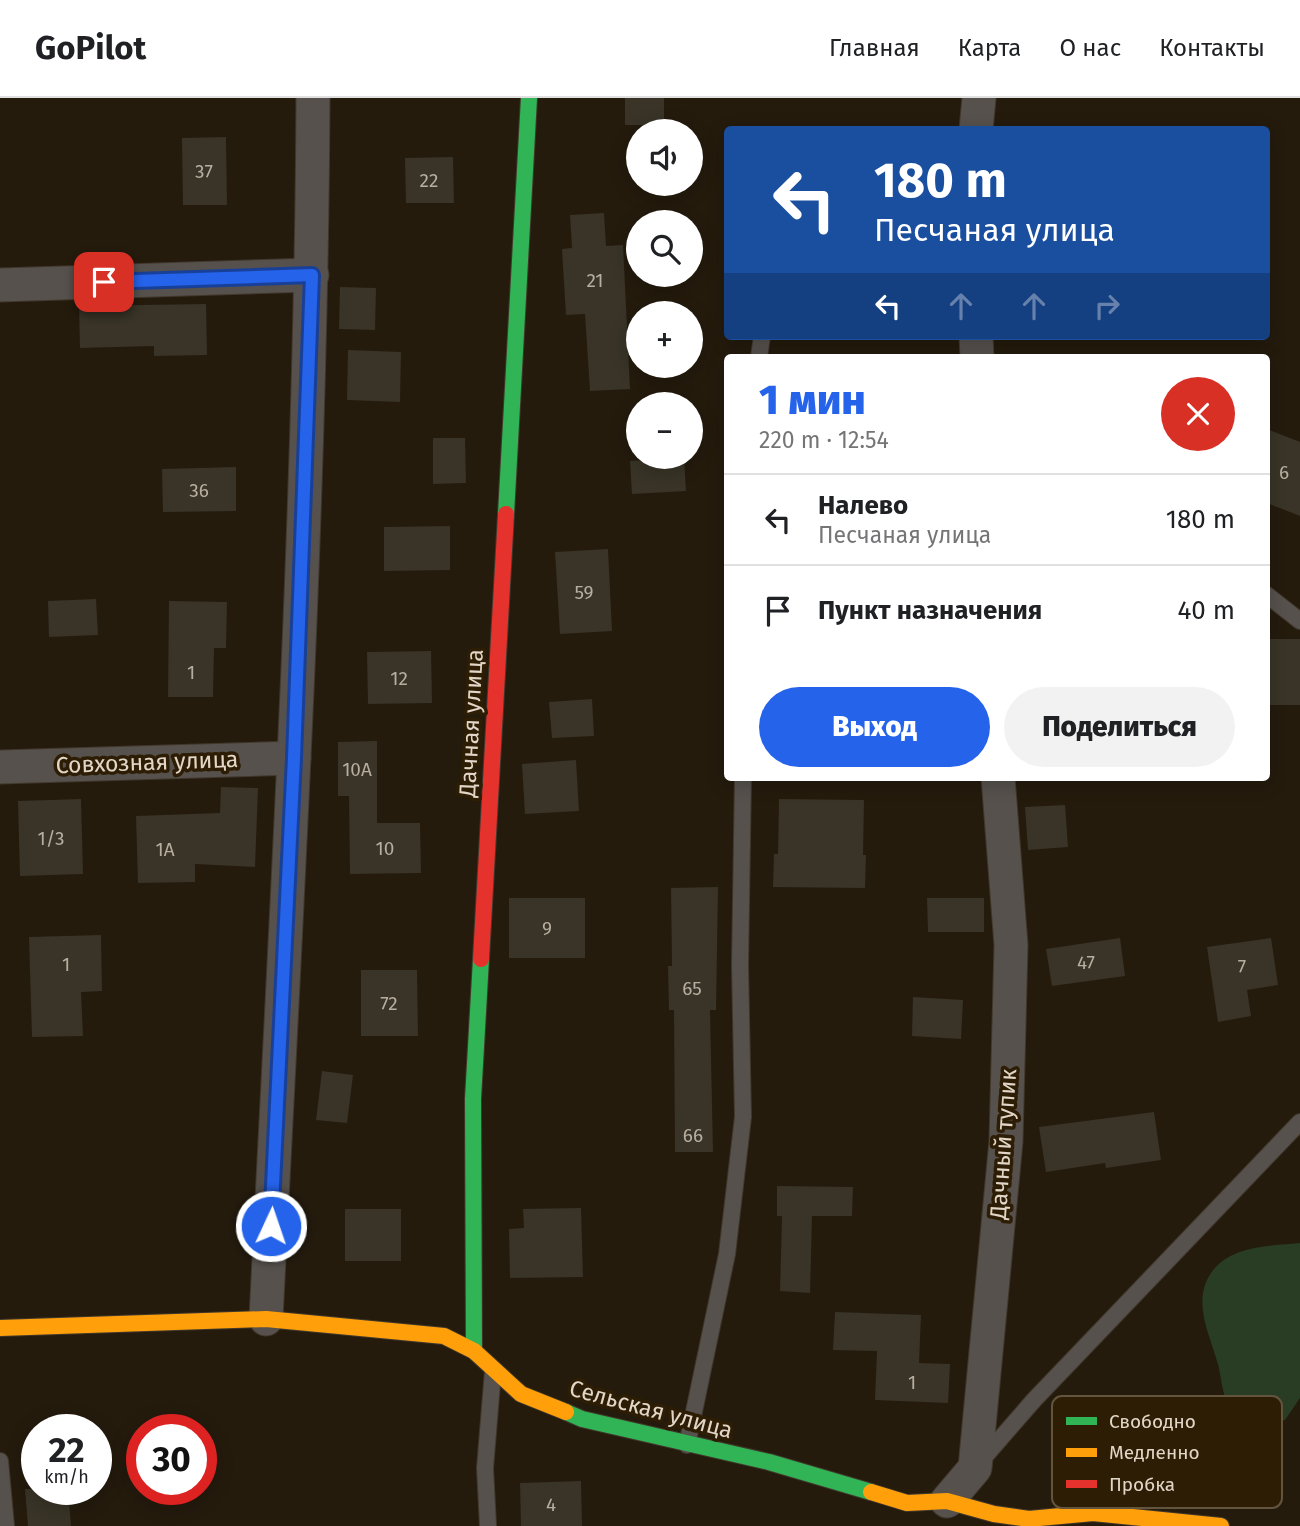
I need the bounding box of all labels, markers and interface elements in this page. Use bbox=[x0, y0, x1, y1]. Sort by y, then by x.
text: GoPilot bbox=[35, 28, 146, 68]
text: Главная bbox=[829, 34, 920, 62]
text: Карта bbox=[958, 34, 1021, 62]
text: О нас bbox=[1059, 34, 1121, 62]
text: Контакты bbox=[1159, 34, 1265, 62]
map controls bbox=[626, 119, 703, 469]
button: sound bbox=[626, 119, 703, 196]
text: 180 m bbox=[874, 151, 1007, 210]
icon: left bbox=[759, 154, 850, 245]
house number: 37 bbox=[195, 160, 213, 183]
house number: 22 bbox=[420, 169, 438, 192]
button: search bbox=[626, 210, 703, 287]
text: Песчаная улица bbox=[874, 211, 1115, 249]
pin bbox=[74, 252, 134, 312]
icon: arrive bbox=[85, 263, 123, 301]
house number: 21 bbox=[586, 269, 604, 292]
icon: left bbox=[869, 287, 907, 325]
icon: ahead bbox=[942, 287, 980, 325]
icon: ahead bbox=[1015, 287, 1053, 325]
icon: right bbox=[1088, 287, 1126, 325]
button: + bbox=[626, 301, 703, 378]
text: 1 мин bbox=[759, 375, 866, 425]
button: close bbox=[1161, 377, 1235, 451]
button: − bbox=[626, 392, 703, 469]
text: 220 m · 12:54 bbox=[759, 426, 889, 454]
house number: 6 bbox=[1279, 461, 1289, 484]
house number: 36 bbox=[189, 479, 209, 502]
text: Налево bbox=[818, 490, 908, 521]
icon: left bbox=[759, 501, 797, 539]
text: 180 m bbox=[1166, 504, 1235, 535]
text: Песчаная улица bbox=[818, 521, 991, 549]
house number: 59 bbox=[574, 581, 594, 604]
icon: arrive bbox=[759, 592, 797, 630]
text: Пункт назначения bbox=[818, 595, 1042, 626]
text: 40 m bbox=[1177, 595, 1235, 626]
street label: Дачная улица bbox=[453, 648, 489, 799]
house number: 1 bbox=[187, 661, 195, 684]
house number: 12 bbox=[390, 667, 408, 690]
button: Выход bbox=[759, 687, 990, 767]
button: Поделиться bbox=[1004, 687, 1235, 767]
street label: Совхозная улица bbox=[55, 745, 239, 779]
house number: 10А bbox=[342, 758, 372, 781]
house number: 1/3 bbox=[37, 827, 65, 850]
house number: 10 bbox=[376, 837, 394, 860]
house number: 1А bbox=[155, 838, 175, 861]
house number: 9 bbox=[542, 917, 552, 940]
house number: 47 bbox=[1077, 951, 1095, 974]
house number: 1 bbox=[62, 953, 70, 976]
house number: 7 bbox=[1238, 955, 1246, 978]
house number: 65 bbox=[682, 977, 702, 1000]
house number: 72 bbox=[380, 992, 398, 1015]
street label: Дачный тупик bbox=[984, 1068, 1022, 1221]
house number: 66 bbox=[683, 1124, 703, 1147]
position arrow bbox=[234, 1189, 308, 1263]
house number: 1 bbox=[908, 1371, 916, 1394]
street label: Сельская улица bbox=[566, 1374, 736, 1444]
legend bbox=[1052, 1396, 1282, 1508]
text: Свободно bbox=[1109, 1410, 1196, 1433]
speed limit sign: 30 bbox=[126, 1414, 217, 1505]
text: 22 bbox=[48, 1429, 85, 1471]
text: Медленно bbox=[1109, 1441, 1200, 1464]
text: km/h bbox=[44, 1466, 89, 1488]
text: Пробка bbox=[1109, 1473, 1175, 1496]
house number: 4 bbox=[546, 1493, 556, 1516]

